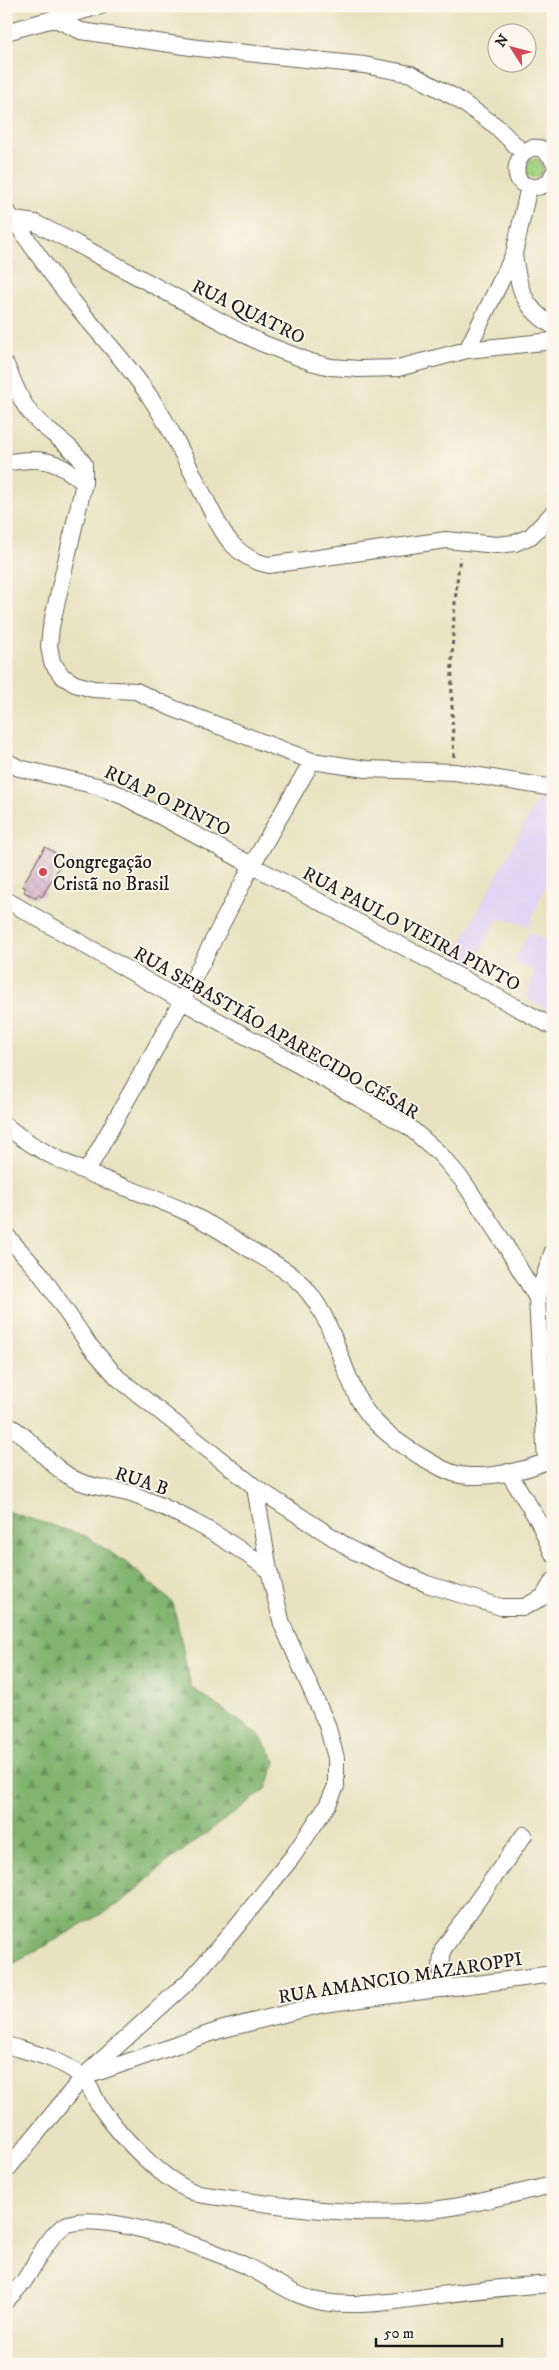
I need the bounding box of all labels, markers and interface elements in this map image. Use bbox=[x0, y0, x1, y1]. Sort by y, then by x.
north arrow bbox=[486, 22, 536, 72]
text: N bbox=[492, 31, 513, 51]
street label: RUA QUATRO bbox=[188, 275, 309, 350]
street label: RUA P O PINTO bbox=[100, 761, 234, 842]
place label: Congregação Cristã no Brasil bbox=[53, 851, 170, 896]
street label: RUA PAULO VIEIRA PINTO bbox=[299, 862, 524, 997]
marker: Congregação Cristã no Brasil bbox=[37, 866, 49, 878]
street label: RUA SEBASTIÃO APARECIDO CÉSAR bbox=[129, 940, 424, 1125]
street label: RUA B bbox=[112, 1462, 171, 1501]
street label: RUA AMANCIO MAZAROPPI bbox=[277, 1948, 524, 2009]
scale bar bbox=[376, 2315, 503, 2347]
text: 50 m bbox=[384, 2324, 414, 2343]

